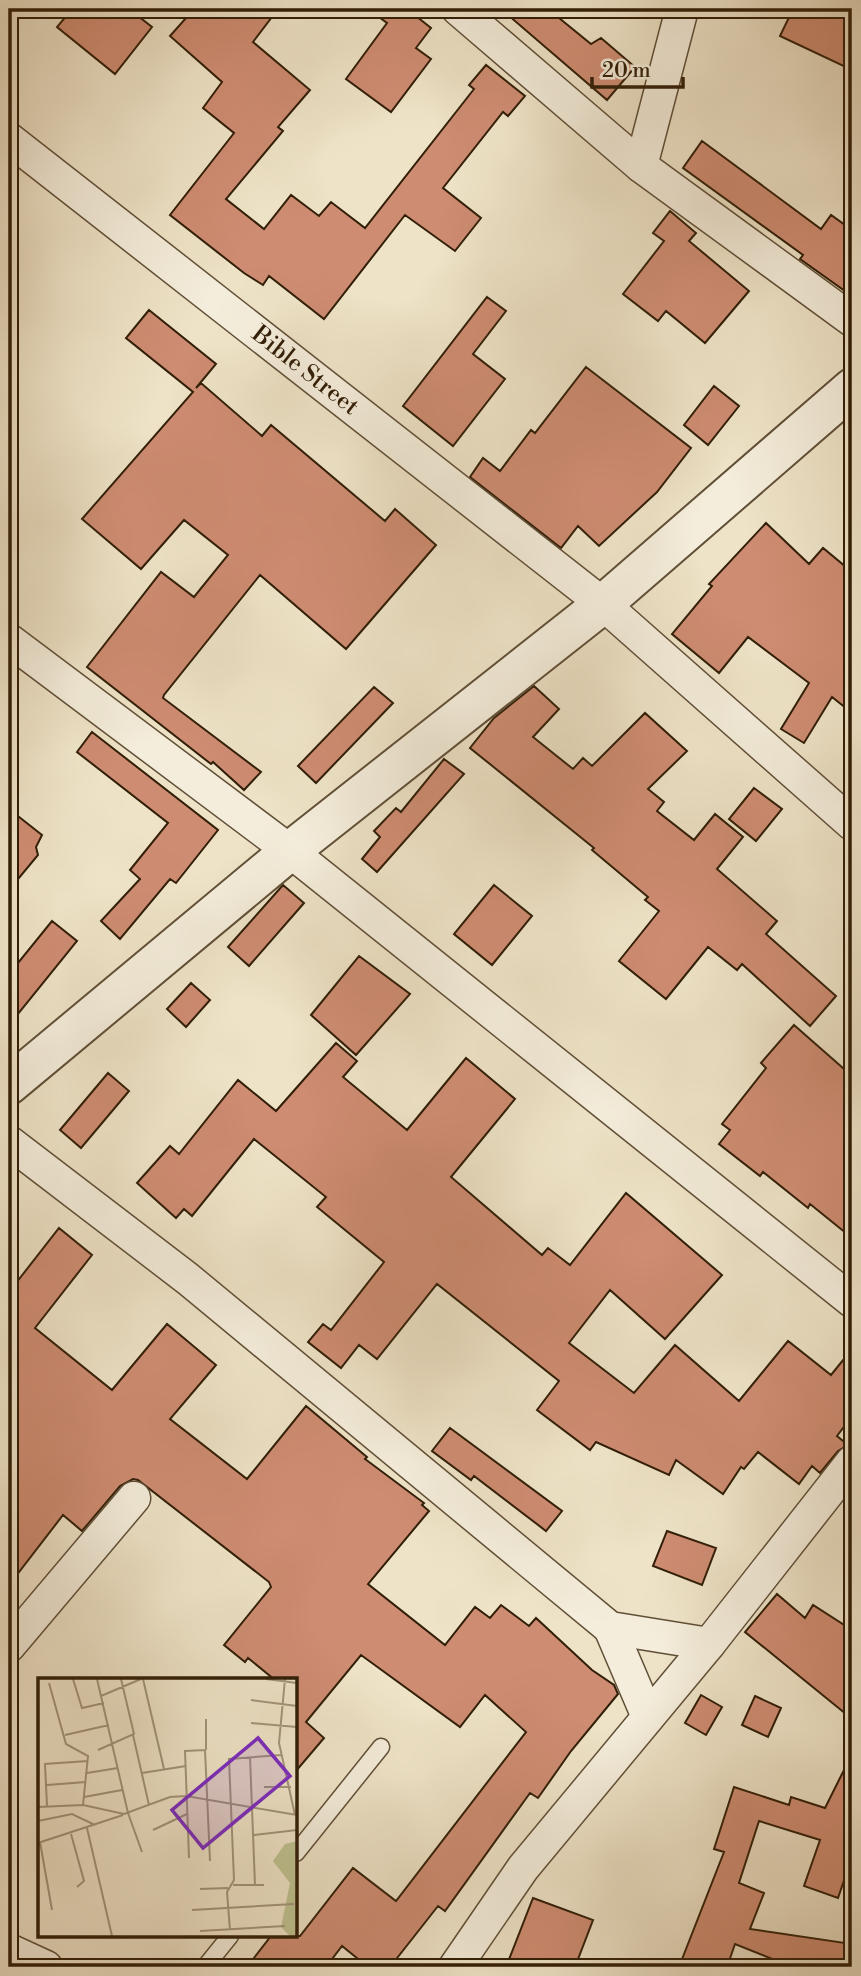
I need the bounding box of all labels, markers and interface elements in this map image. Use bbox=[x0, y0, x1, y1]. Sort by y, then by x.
scale bar bbox=[592, 46, 682, 90]
text: 20 m bbox=[602, 58, 651, 84]
street label: Bible Street bbox=[245, 319, 365, 422]
inset map bbox=[38, 1678, 298, 1938]

